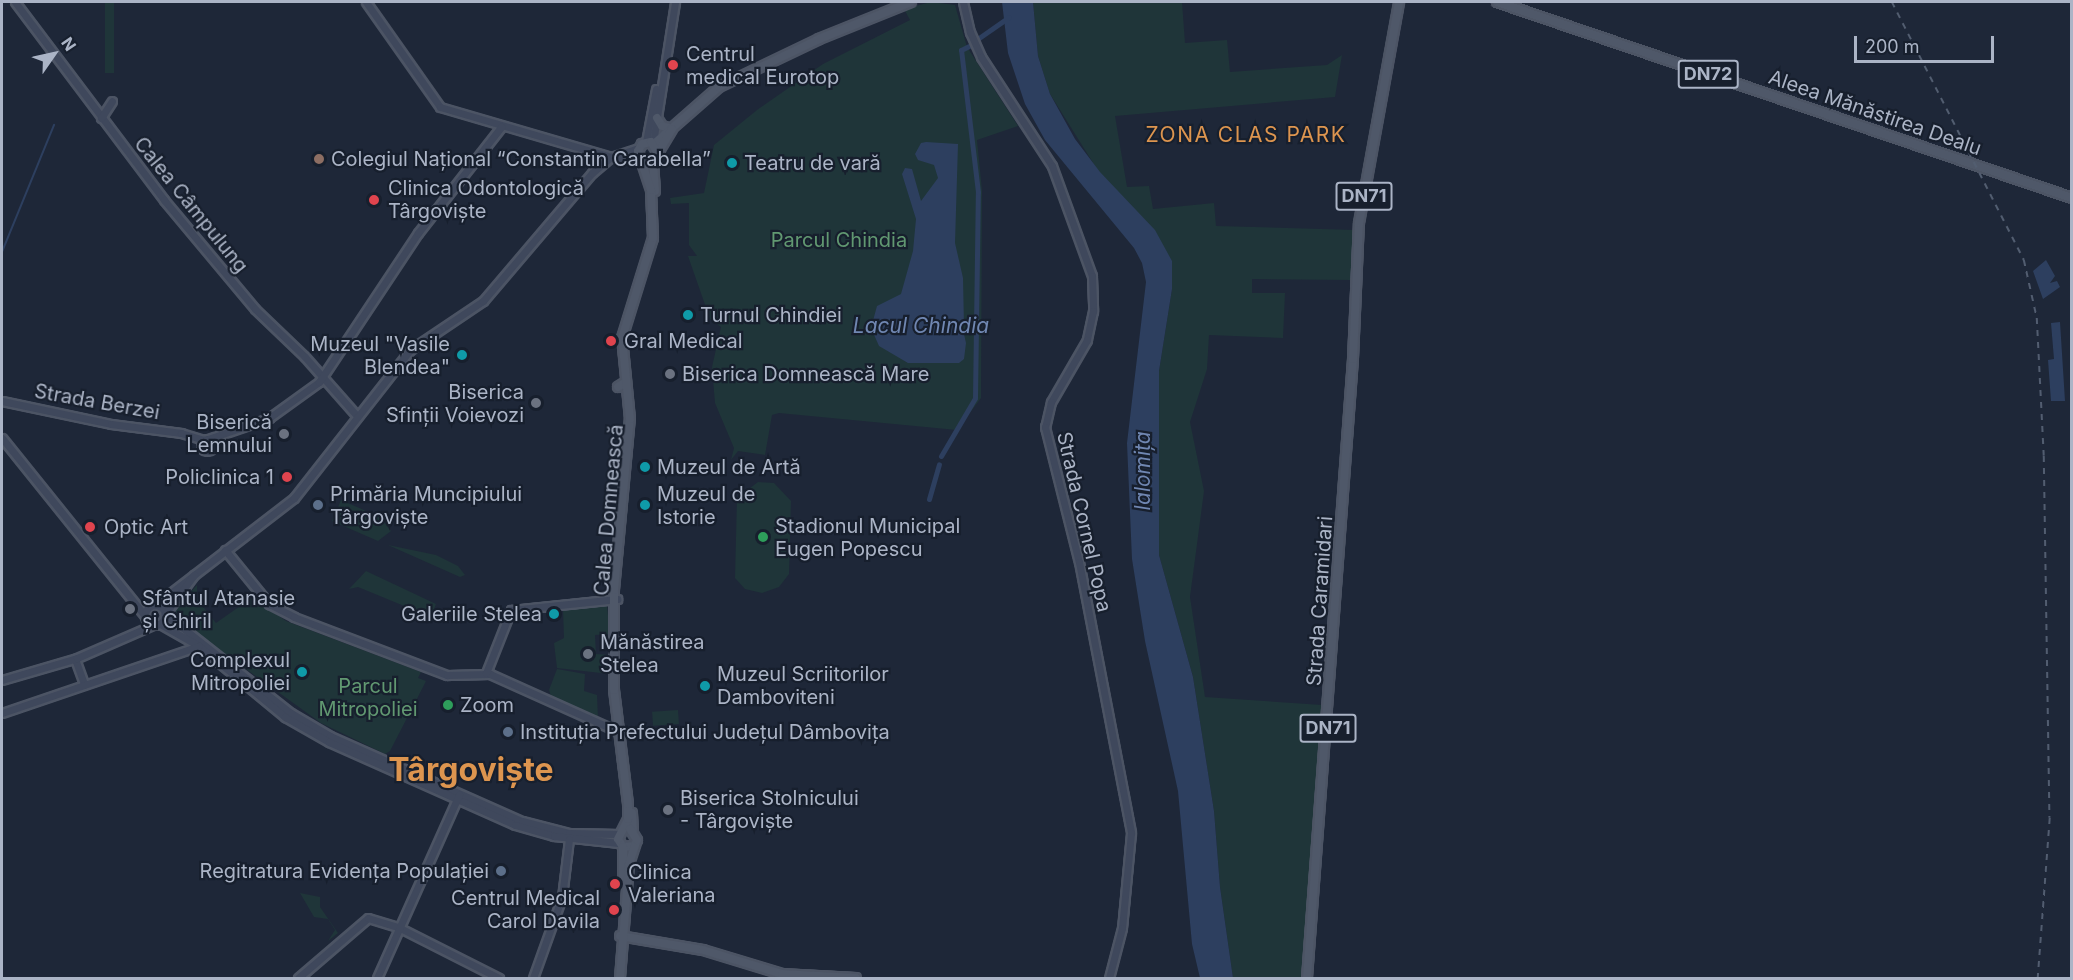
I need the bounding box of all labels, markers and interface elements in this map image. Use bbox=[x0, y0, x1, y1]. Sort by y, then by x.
north arrow bbox=[24, 24, 84, 84]
scale bar bbox=[1857, 24, 1996, 62]
text: N bbox=[57, 33, 81, 55]
text: 200 m bbox=[1865, 36, 1920, 57]
place label: Centrul medical Eurotop bbox=[686, 42, 839, 89]
marker: Centrul medical Eurotop bbox=[664, 56, 682, 74]
road number: DN72 bbox=[1676, 59, 1740, 89]
street label: Aleea Mănăstirea Dealu bbox=[1765, 65, 1985, 161]
district label: ZONA CLAS PARK bbox=[1146, 122, 1346, 148]
street label: Calea Câmpulung bbox=[129, 132, 253, 278]
place label: Colegiul Național “Constantin Carabella” bbox=[331, 147, 711, 171]
place label: Teatru de vară bbox=[744, 151, 881, 175]
marker: Colegiul Național “Constantin Carabella” bbox=[312, 152, 326, 166]
marker: Teatru de vară bbox=[725, 156, 739, 170]
place label: Clinica Odontologică Târgoviște bbox=[388, 176, 584, 223]
road number: DN71 bbox=[1336, 181, 1392, 211]
marker: Clinica Odontologică Târgoviște bbox=[365, 191, 383, 209]
park label: Parcul Chindia bbox=[771, 228, 907, 252]
place label: Turnul Chindiei bbox=[700, 303, 842, 327]
marker: Turnul Chindiei bbox=[681, 308, 695, 322]
water label: Lacul Chindia bbox=[853, 313, 989, 339]
place label: Gral Medical bbox=[624, 329, 743, 353]
place label: Muzeul "Vasile Blendea" bbox=[310, 332, 450, 379]
marker: Gral Medical bbox=[602, 332, 620, 350]
marker: Muzeul "Vasile Blendea" bbox=[455, 348, 469, 362]
place label: Biserica Domnească Mare bbox=[682, 362, 929, 386]
marker: Biserica Domnească Mare bbox=[663, 367, 677, 381]
street label: Strada Berzei bbox=[32, 379, 162, 425]
place label: Biserica Sfinții Voievozi bbox=[386, 380, 524, 427]
marker: Biserica Sfinții Voievozi bbox=[529, 396, 543, 410]
place label: Biserică Lemnului bbox=[186, 410, 272, 457]
street label: Calea Domnească bbox=[590, 423, 628, 597]
marker: Biserică Lemnului bbox=[277, 427, 291, 441]
street label: Strada Cornel Popa bbox=[1052, 430, 1116, 614]
water label: Ialomița bbox=[1130, 431, 1156, 511]
place label: Muzeul de Artă bbox=[657, 455, 801, 479]
marker: Muzeul de Artă bbox=[638, 460, 652, 474]
place label: Policlinica 1 bbox=[165, 465, 274, 489]
marker: Policlinica 1 bbox=[278, 468, 296, 486]
place label: Primăria Muncipiului Târgoviște bbox=[330, 482, 522, 529]
place label: Muzeul de Istorie bbox=[657, 482, 756, 529]
marker: Primăria Muncipiului Târgoviște bbox=[311, 498, 325, 512]
marker: Muzeul de Istorie bbox=[638, 498, 652, 512]
place label: Stadionul Municipal Eugen Popescu bbox=[775, 514, 960, 561]
place label: Optic Art bbox=[104, 515, 188, 539]
street label: Strada Caramidari bbox=[1302, 515, 1338, 687]
marker: Optic Art bbox=[81, 518, 99, 536]
marker: Stadionul Municipal Eugen Popescu bbox=[756, 530, 770, 544]
place label: Sfântul Atanasie și Chiril bbox=[142, 586, 295, 633]
marker: Sfântul Atanasie și Chiril bbox=[123, 602, 137, 616]
place label: Galeriile Stelea bbox=[401, 602, 542, 626]
marker: Galeriile Stelea bbox=[547, 607, 561, 621]
place label: Mănăstirea Stelea bbox=[600, 630, 705, 677]
marker: Mănăstirea Stelea bbox=[581, 647, 595, 661]
place label: Complexul Mitropoliei bbox=[190, 648, 290, 695]
place label: Muzeul Scriitorilor Damboviteni bbox=[717, 662, 889, 709]
marker: Complexul Mitropoliei bbox=[295, 665, 309, 679]
park label: Parcul Mitropoliei bbox=[318, 674, 418, 721]
marker: Muzeul Scriitorilor Damboviteni bbox=[698, 679, 712, 693]
place label: Zoom bbox=[460, 693, 514, 717]
marker: Zoom bbox=[441, 698, 455, 712]
road number: DN71 bbox=[1300, 713, 1356, 743]
place label: Instituția Prefectului Județul Dâmbovița bbox=[520, 720, 890, 744]
marker: Instituția Prefectului Județul Dâmbovița bbox=[501, 725, 515, 739]
district label: Târgoviște bbox=[388, 751, 554, 789]
place label: Biserica Stolnicului - Târgoviște bbox=[680, 786, 859, 833]
marker: Biserica Stolnicului - Târgoviște bbox=[661, 803, 675, 817]
place label: Regitratura Evidența Populației bbox=[200, 859, 489, 883]
place label: Clinica Valeriana bbox=[628, 861, 715, 908]
marker: Regitratura Evidența Populației bbox=[494, 864, 508, 878]
marker: Clinica Valeriana bbox=[606, 875, 624, 893]
place label: Centrul Medical Carol Davila bbox=[451, 886, 600, 933]
marker: Centrul Medical Carol Davila bbox=[605, 901, 623, 919]

